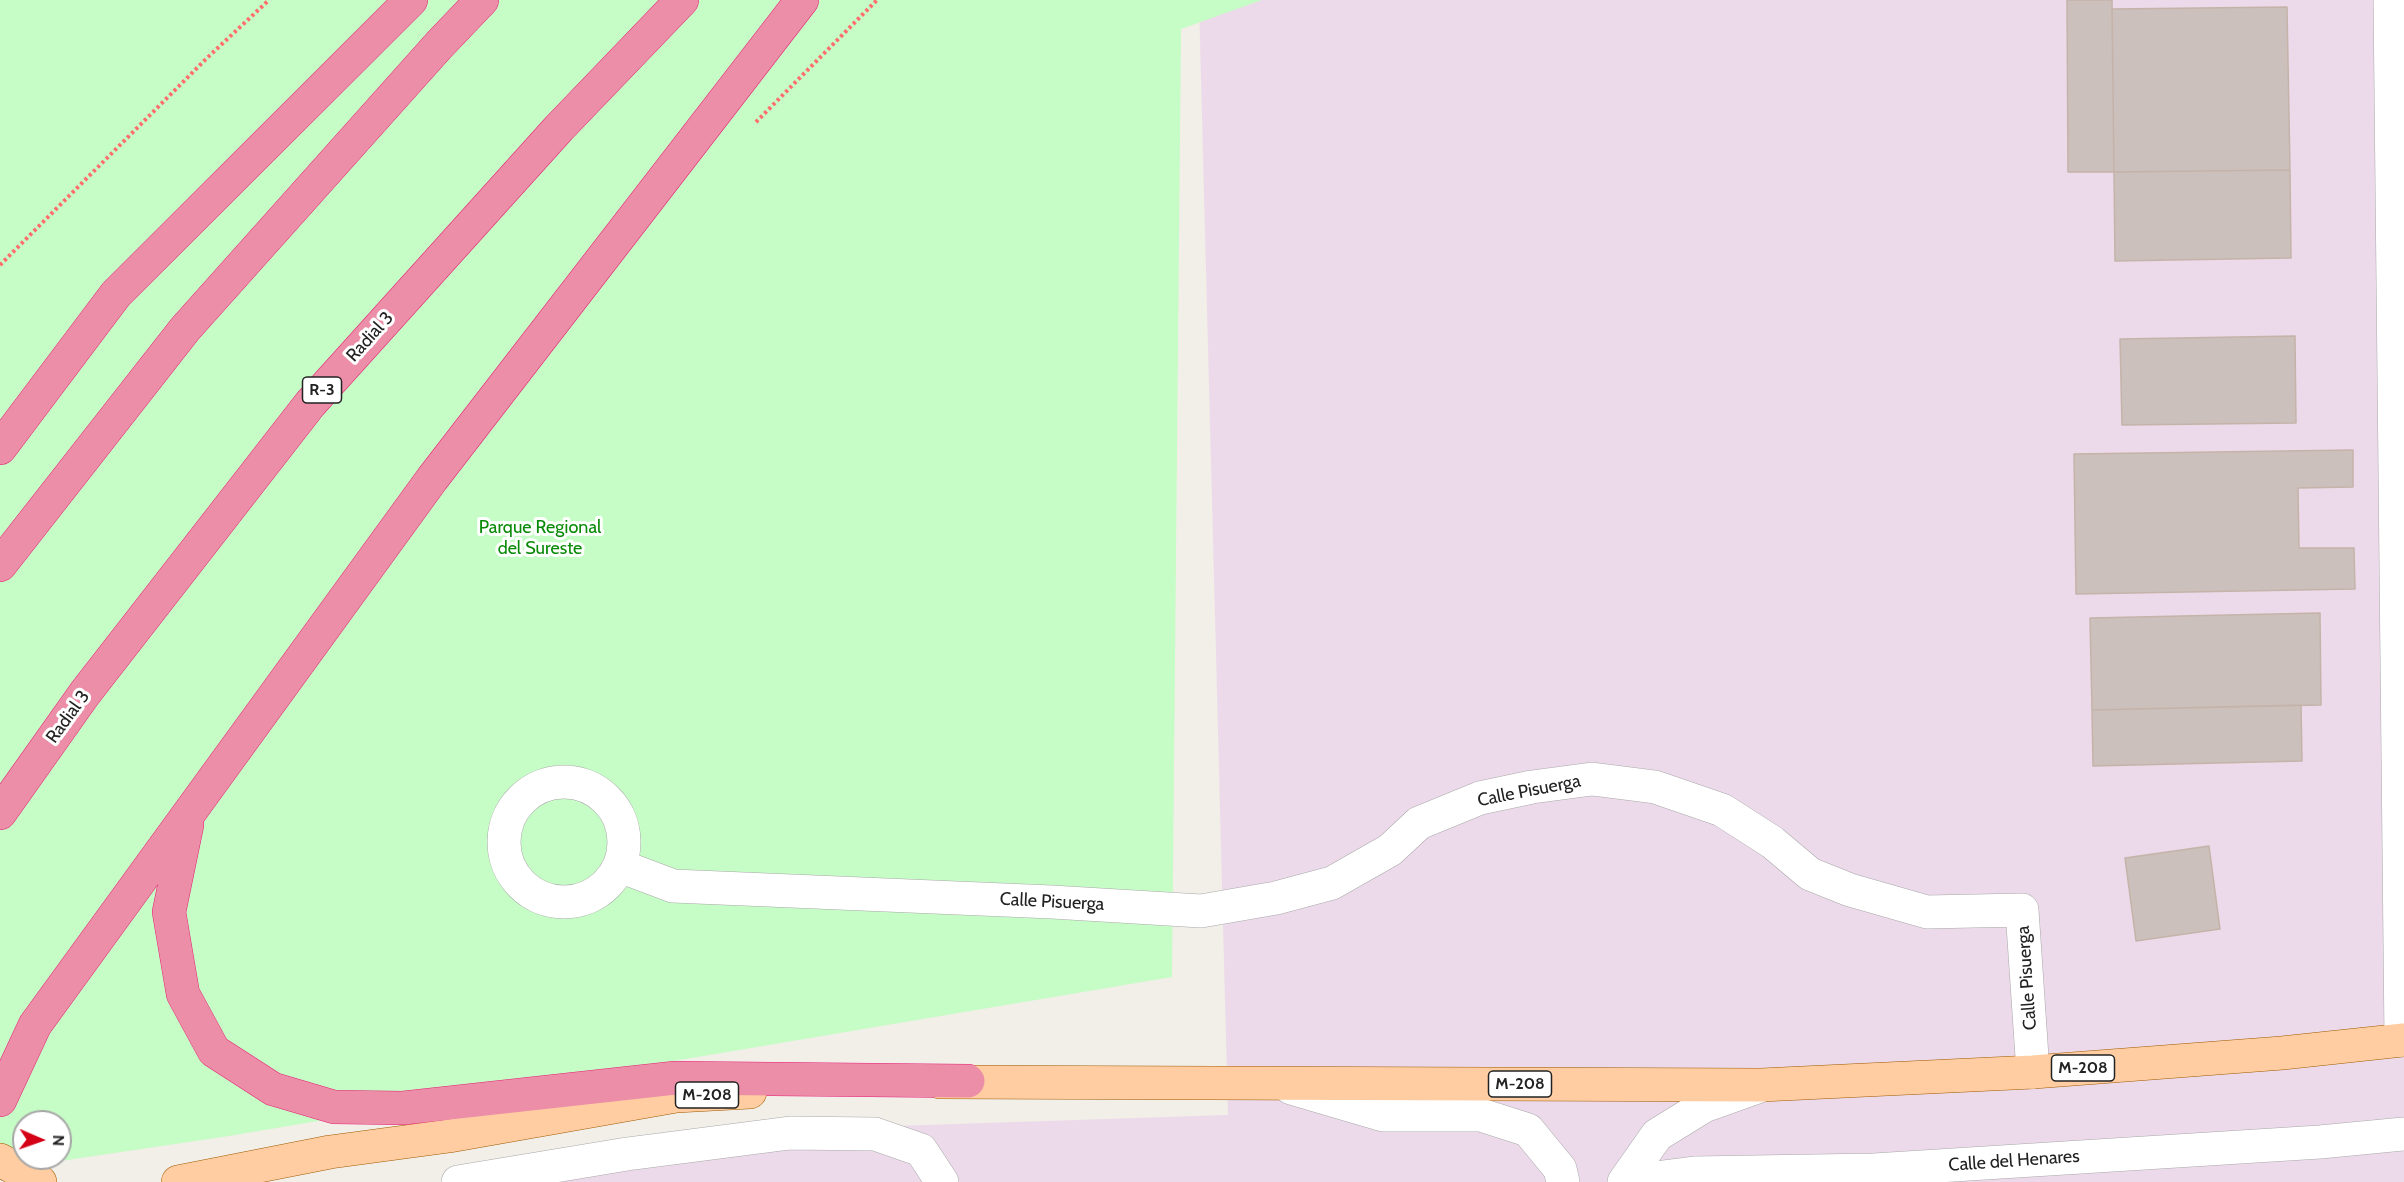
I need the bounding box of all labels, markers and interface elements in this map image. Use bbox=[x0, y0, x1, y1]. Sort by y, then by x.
street label: Radial 3 bbox=[342, 308, 398, 366]
road number: R-3 bbox=[302, 377, 342, 403]
park label: Parque Regional del Sureste bbox=[479, 517, 601, 560]
street label: Radial 3 bbox=[42, 686, 94, 748]
street label: Calle Pisuerga bbox=[1476, 770, 1582, 812]
street label: Calle Pisuerga bbox=[999, 888, 1105, 916]
street label: Calle Pisuerga bbox=[2013, 925, 2041, 1031]
road number: M-208 bbox=[2052, 1055, 2114, 1081]
road number: M-208 bbox=[1488, 1071, 1552, 1097]
road number: M-208 bbox=[676, 1082, 738, 1108]
north arrow bbox=[12, 1110, 72, 1170]
text: N bbox=[49, 1135, 68, 1147]
street label: Calle del Henares bbox=[1948, 1146, 2080, 1176]

